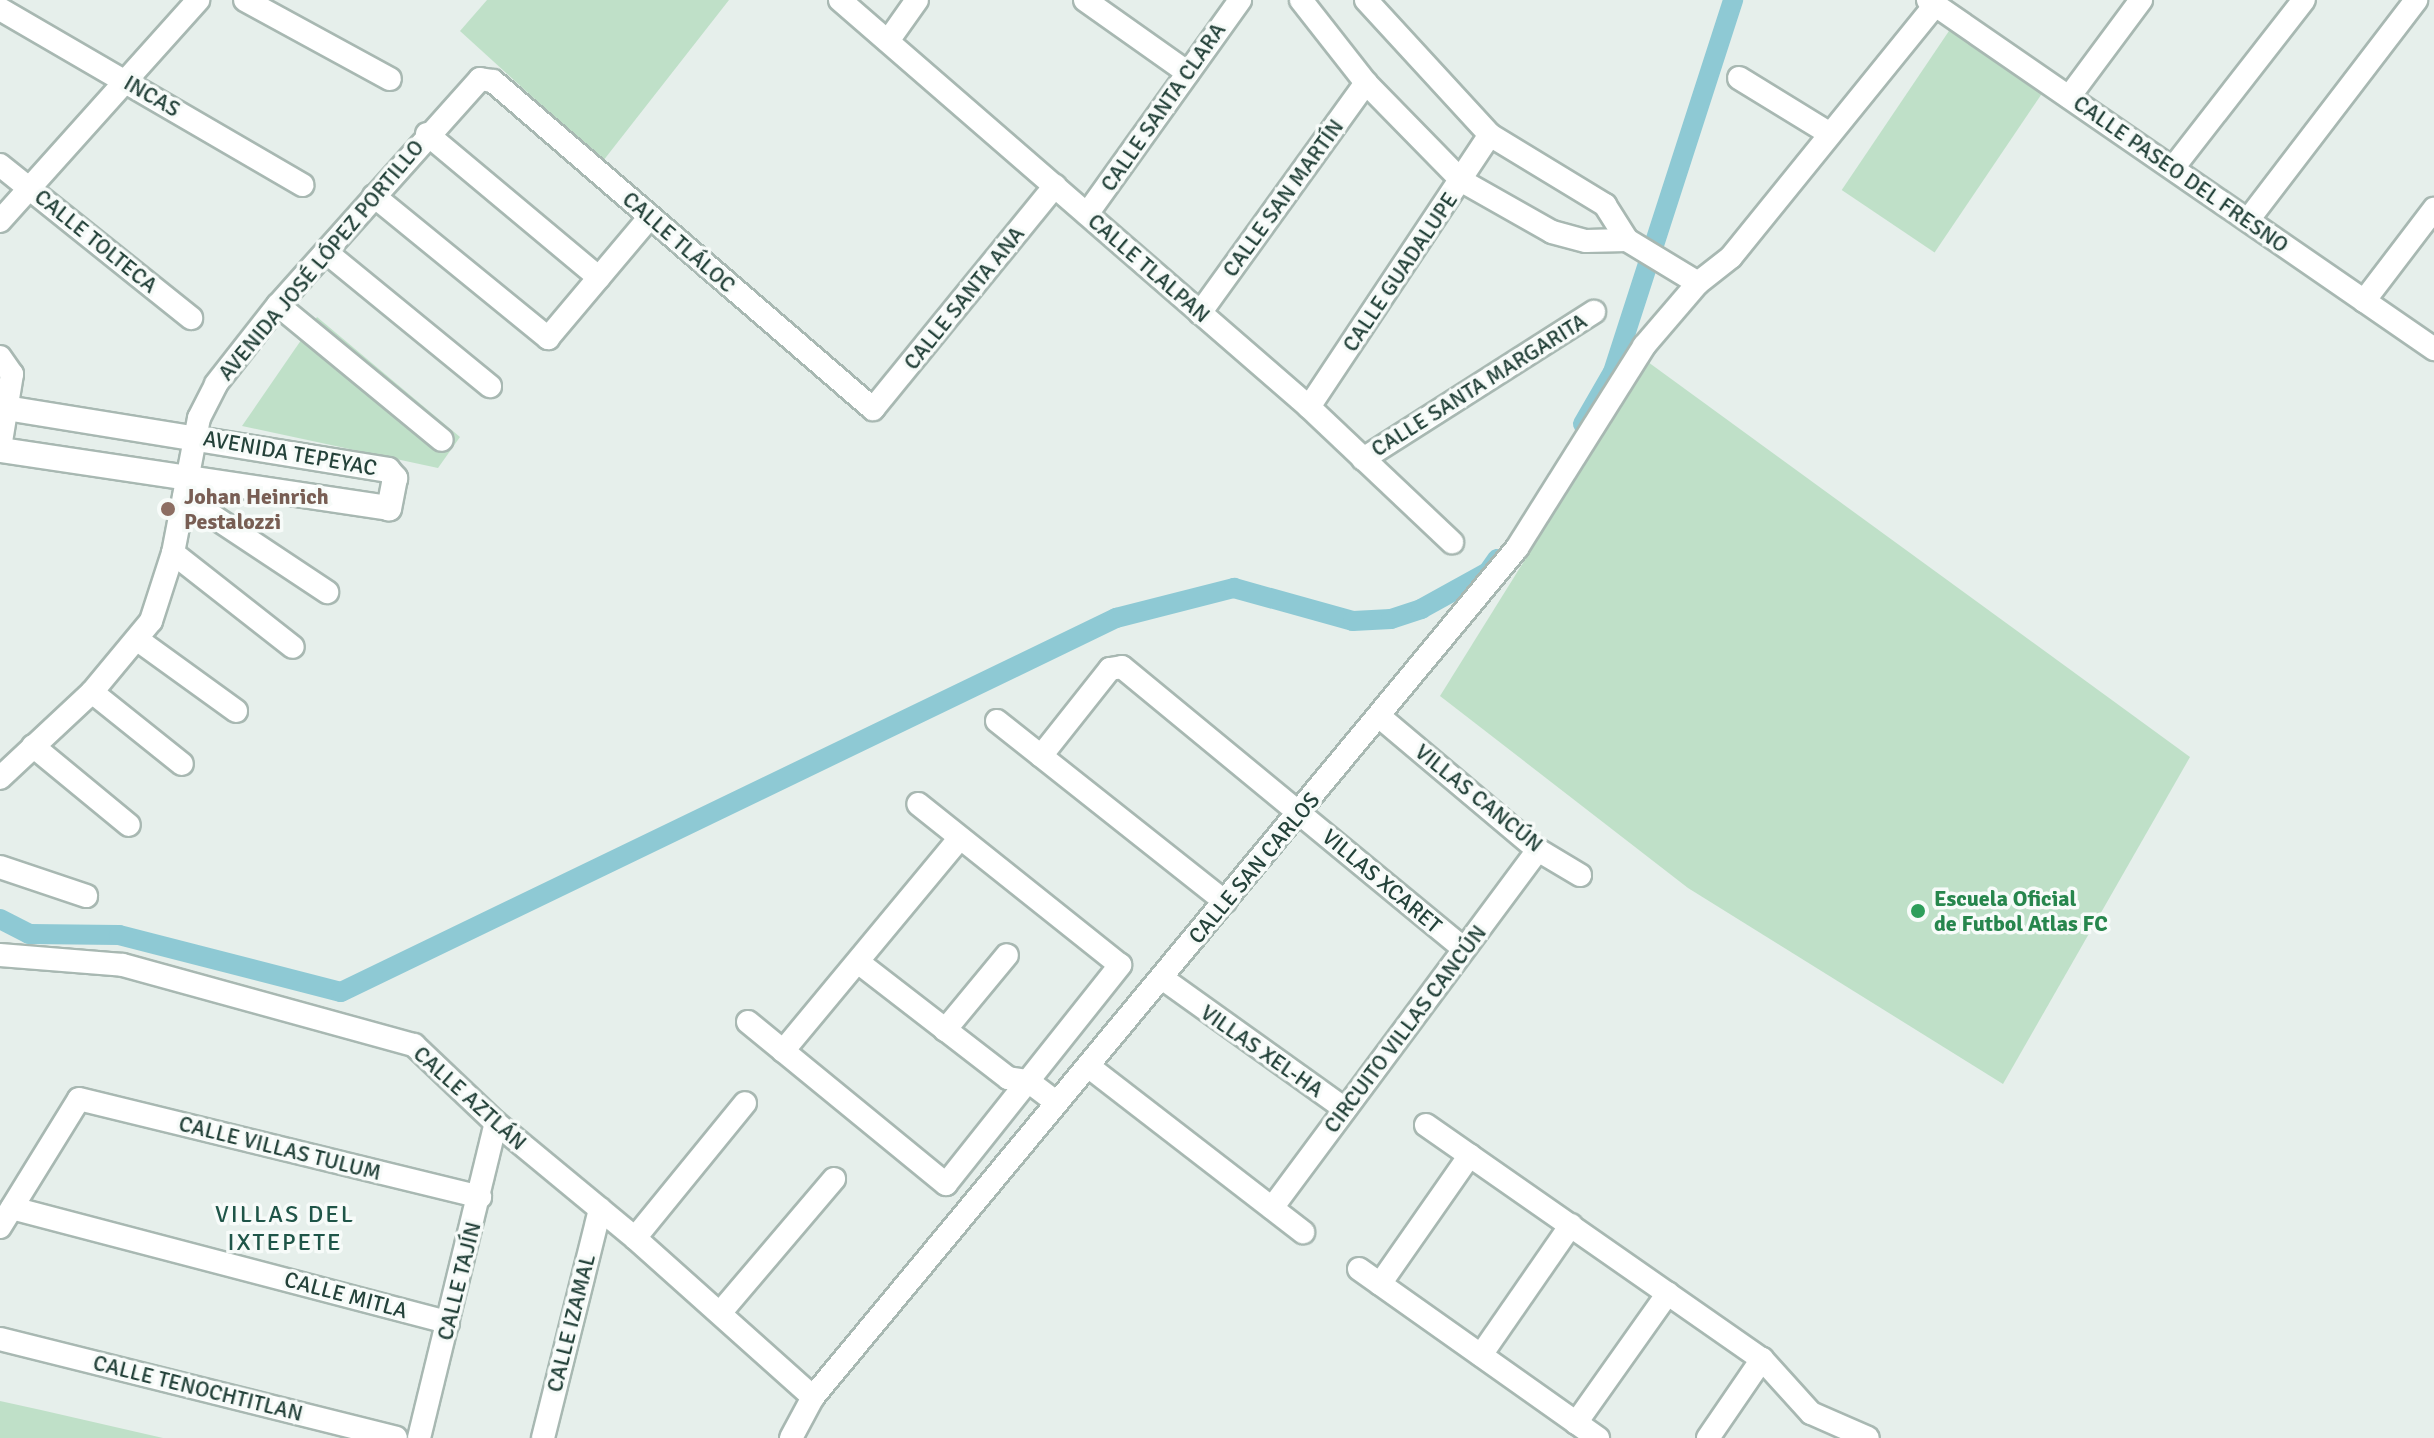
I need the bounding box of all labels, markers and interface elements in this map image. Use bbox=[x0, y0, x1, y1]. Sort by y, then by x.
street label: CALLE SANTA CLARA bbox=[1095, 18, 1231, 196]
street label: INCAS bbox=[119, 69, 185, 123]
street label: CALLE PASEO DEL FRESNO bbox=[2068, 90, 2294, 258]
street label: CALLE SAN MARTÍN bbox=[1217, 114, 1349, 282]
street label: AVENIDA JOSÉ LÓPEZ PORTILLO bbox=[213, 134, 429, 386]
street label: CALLE TOLTECA bbox=[29, 183, 163, 299]
street label: CALLE TLÁLOC bbox=[617, 186, 741, 298]
street label: CALLE GUADALUPE bbox=[1337, 187, 1463, 357]
street label: CALLE TLALPAN bbox=[1083, 208, 1215, 328]
street label: CALLE SANTA ANA bbox=[898, 221, 1030, 375]
street label: CALLE SANTA MARGARITA bbox=[1366, 308, 1592, 462]
street label: AVENIDA TEPEYAC bbox=[201, 425, 379, 481]
place label: Johan Heinrich Pestalozzi bbox=[184, 483, 329, 534]
marker: Johan Heinrich Pestalozzi bbox=[159, 500, 177, 518]
street label: VILLAS CANCÚN bbox=[1410, 738, 1548, 858]
street label: CALLE SAN CARLOS bbox=[1183, 787, 1325, 949]
street label: VILLAS XCARET bbox=[1317, 823, 1447, 939]
place label: Escuela Oficial de Futbol Atlas FC bbox=[1934, 885, 2108, 936]
marker: Escuela Oficial de Futbol Atlas FC bbox=[1909, 902, 1927, 920]
street label: CIRCUITO VILLAS CANCÚN bbox=[1318, 920, 1492, 1138]
street label: VILLAS XEL-HA bbox=[1196, 999, 1328, 1103]
street label: CALLE AZTLÁN bbox=[408, 1040, 532, 1156]
street label: CALLE VILLAS TULUM bbox=[176, 1110, 384, 1186]
district label: VILLAS DEL IXTEPETE bbox=[215, 1201, 355, 1257]
street label: CALLE TAJÍN bbox=[432, 1219, 486, 1343]
street label: CALLE IZAMAL bbox=[541, 1251, 601, 1395]
street label: CALLE MITLA bbox=[282, 1266, 410, 1324]
street label: CALLE TENOCHTITLAN bbox=[90, 1349, 306, 1427]

